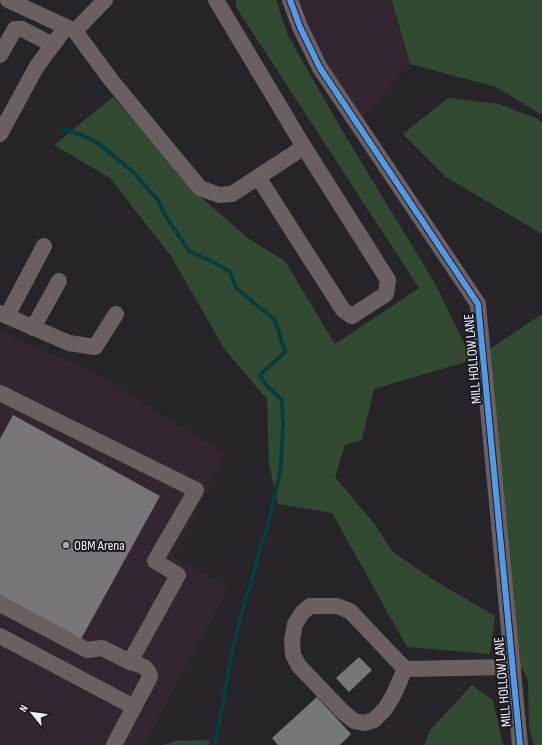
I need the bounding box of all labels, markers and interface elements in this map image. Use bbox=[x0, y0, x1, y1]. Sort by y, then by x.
street label: MILL HOLLOW LANE bbox=[460, 313, 485, 405]
place label: OBM Arena bbox=[74, 537, 125, 554]
marker: OBM Arena bbox=[61, 540, 71, 550]
street label: MILL HOLLOW LANE bbox=[490, 636, 515, 728]
north arrow bbox=[12, 693, 52, 733]
text: N bbox=[17, 703, 31, 714]

